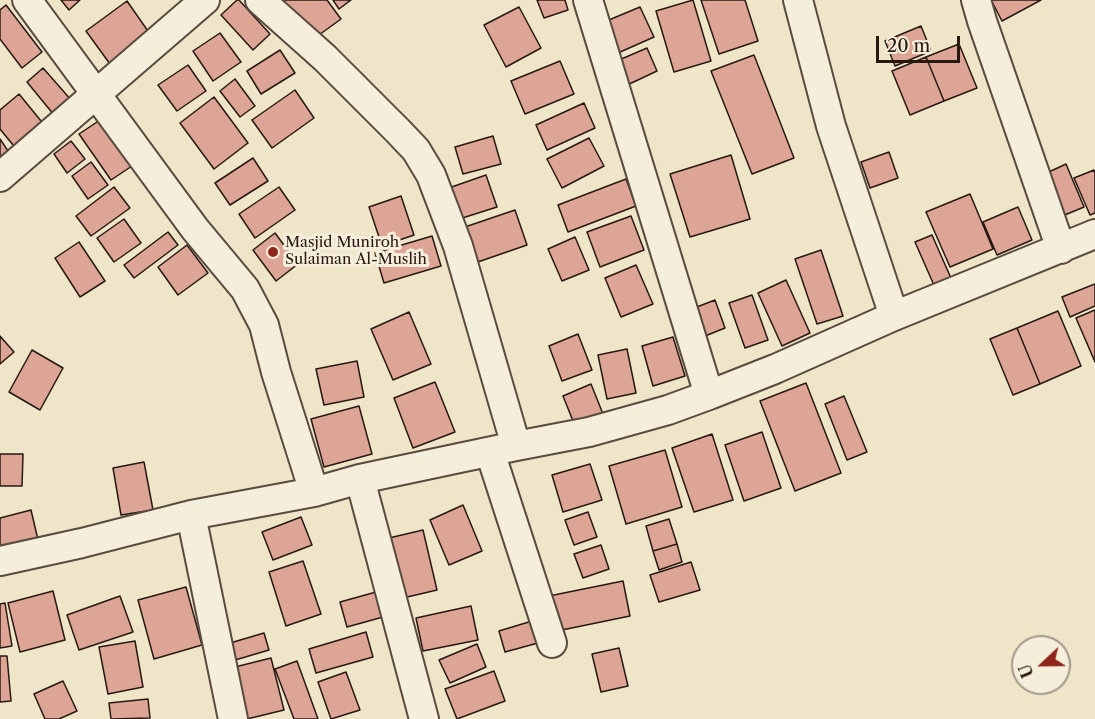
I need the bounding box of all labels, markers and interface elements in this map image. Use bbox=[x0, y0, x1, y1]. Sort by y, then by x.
scale bar bbox=[879, 24, 963, 62]
text: 20 m bbox=[887, 35, 930, 57]
place label: Masjid Muniroh Sulaiman Al-Muslih bbox=[285, 234, 427, 269]
marker: Masjid Muniroh Sulaiman Al-Muslih bbox=[266, 245, 280, 259]
north arrow bbox=[1011, 635, 1071, 695]
text: U bbox=[1014, 661, 1038, 681]

